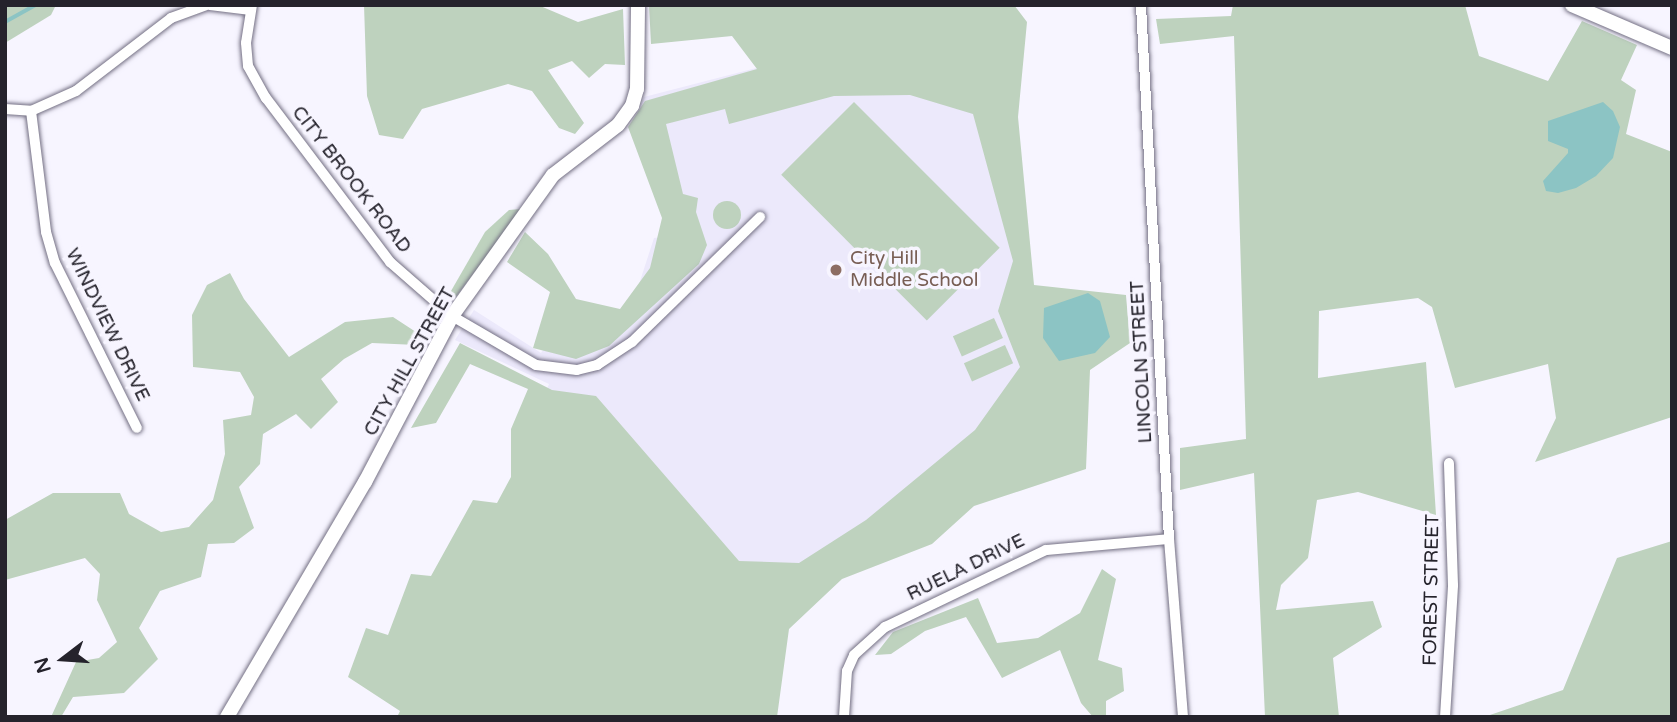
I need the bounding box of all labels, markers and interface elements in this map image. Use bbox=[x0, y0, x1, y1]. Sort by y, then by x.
street label: CITY BROOK ROAD bbox=[286, 102, 416, 258]
street label: WINDVIEW DRIVE bbox=[60, 245, 154, 405]
place label: City Hill Middle School bbox=[850, 248, 979, 292]
marker: City Hill Middle School bbox=[828, 262, 844, 278]
street label: LINCOLN STREET bbox=[1126, 280, 1158, 444]
street label: CITY HILL STREET bbox=[360, 284, 460, 440]
street label: FOREST STREET bbox=[1419, 514, 1445, 666]
street label: RUELA DRIVE bbox=[903, 530, 1029, 606]
north arrow bbox=[28, 624, 98, 694]
text: N bbox=[30, 655, 56, 676]

